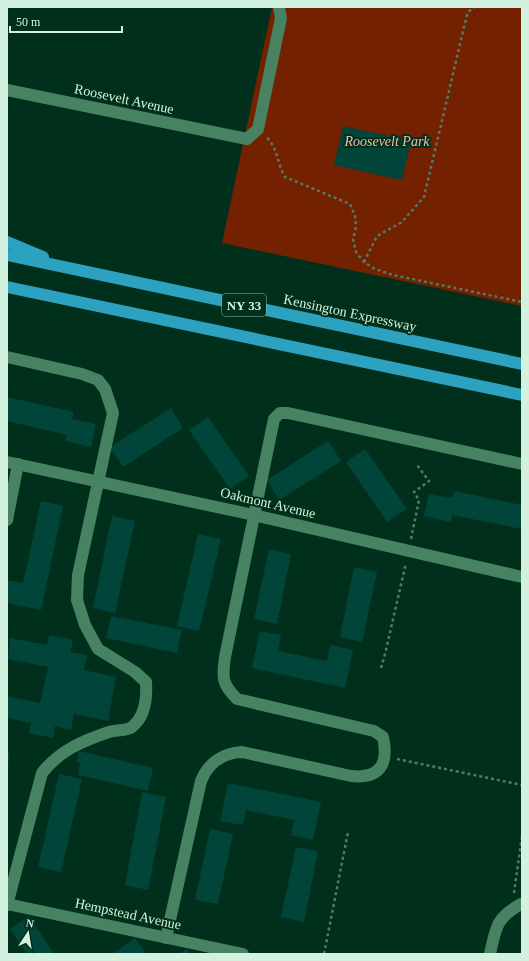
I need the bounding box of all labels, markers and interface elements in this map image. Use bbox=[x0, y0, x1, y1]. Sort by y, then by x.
scale bar bbox=[10, 8, 122, 34]
text: 50 m bbox=[16, 15, 41, 29]
street label: Roosevelt Avenue bbox=[73, 81, 175, 117]
park label: Roosevelt Park bbox=[343, 134, 430, 149]
street label: Kensington Expressway bbox=[282, 292, 418, 334]
road number: NY 33 bbox=[222, 294, 266, 316]
street label: Oakmont Avenue bbox=[219, 485, 317, 521]
street label: Hempstead Avenue bbox=[74, 895, 182, 933]
north arrow bbox=[8, 913, 48, 953]
text: N bbox=[25, 917, 35, 930]

